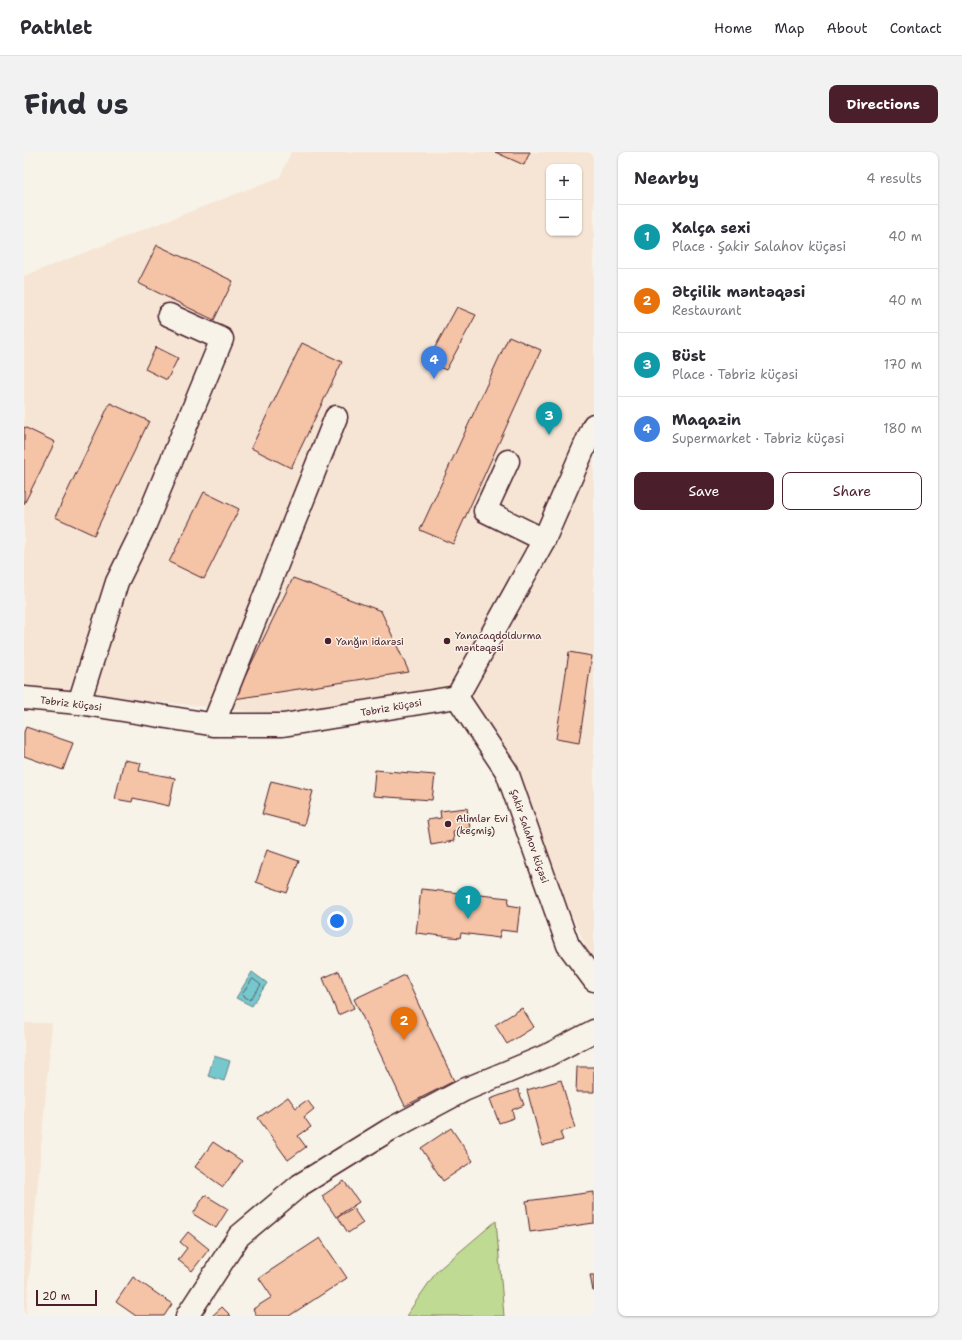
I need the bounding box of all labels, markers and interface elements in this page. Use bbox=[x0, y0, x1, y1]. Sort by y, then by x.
text: Pathlet bbox=[20, 15, 92, 40]
text: Home bbox=[714, 19, 753, 37]
text: Map bbox=[775, 19, 805, 37]
text: About bbox=[827, 19, 868, 37]
text: Contact bbox=[890, 19, 942, 37]
text: Find us bbox=[24, 85, 129, 123]
button: Directions bbox=[829, 85, 938, 123]
map controls bbox=[546, 164, 582, 236]
button: + bbox=[546, 164, 582, 200]
text: Nearby bbox=[634, 167, 699, 189]
text: 4 results bbox=[866, 170, 922, 187]
button: − bbox=[546, 200, 582, 236]
text: Xalça sexi bbox=[672, 218, 751, 238]
text: 1 bbox=[644, 228, 650, 245]
text: 40 m bbox=[888, 228, 922, 245]
text: Place · Şakir Salahov küçəsi bbox=[672, 238, 846, 255]
text: Ətçilik məntəqəsi bbox=[672, 282, 805, 302]
text: 2 bbox=[642, 292, 652, 309]
text: 40 m bbox=[888, 292, 922, 309]
text: Restaurant bbox=[672, 302, 742, 319]
pin: 4 bbox=[421, 346, 447, 379]
text: Büst bbox=[672, 346, 706, 366]
text: 3 bbox=[642, 356, 652, 373]
text: 170 m bbox=[884, 356, 922, 373]
text: Place · Təbriz küçəsi bbox=[672, 366, 798, 383]
pin: 3 bbox=[536, 402, 562, 435]
text: Maqazin bbox=[672, 410, 741, 430]
text: 4 bbox=[642, 420, 652, 437]
text: 180 m bbox=[883, 420, 922, 437]
text: Supermarket · Təbriz küçəsi bbox=[672, 430, 844, 447]
button: Save bbox=[634, 472, 774, 510]
button: Share bbox=[782, 472, 922, 510]
place label: Yanacaqdoldurma məntəqəsi bbox=[455, 629, 542, 654]
place label: Yanğın idarəsi bbox=[336, 635, 404, 648]
marker: Yanğın idarəsi bbox=[323, 636, 333, 646]
marker: Yanacaqdoldurma məntəqəsi bbox=[442, 636, 452, 646]
street label: Təbriz küçəsi bbox=[39, 693, 103, 714]
street label: Təbriz küçəsi bbox=[359, 696, 423, 719]
street label: Şakir Salahov küçəsi bbox=[507, 787, 552, 885]
place label: Alimlər Evi (keçmiş) bbox=[456, 812, 508, 837]
marker: Alimlər Evi (keçmiş) bbox=[443, 819, 453, 829]
pin: 1 bbox=[455, 886, 481, 919]
your location bbox=[327, 911, 347, 931]
pin: 2 bbox=[391, 1007, 417, 1040]
scale bar bbox=[36, 1288, 97, 1307]
text: 20 m bbox=[42, 1289, 70, 1304]

